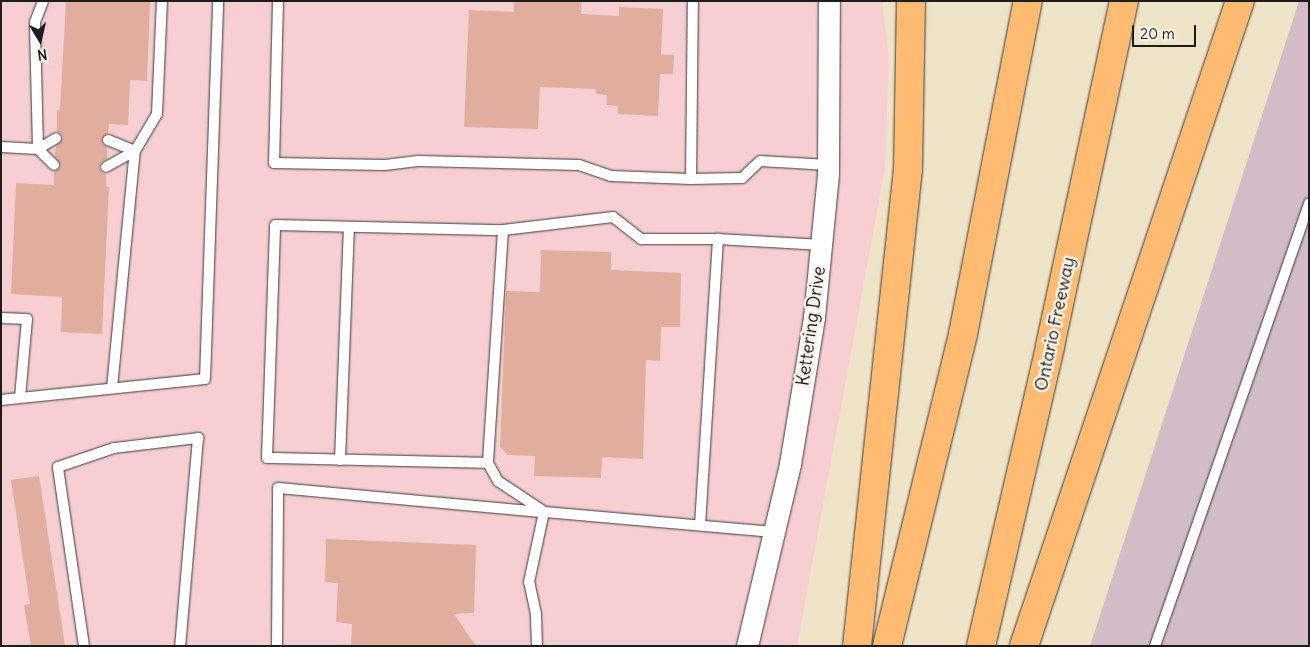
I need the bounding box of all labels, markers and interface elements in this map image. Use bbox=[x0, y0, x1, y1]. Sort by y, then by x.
north arrow bbox=[15, 15, 65, 65]
scale bar bbox=[1135, 15, 1199, 47]
text: 20 m bbox=[1140, 24, 1175, 43]
text: N bbox=[36, 45, 49, 64]
street label: Ontario Freeway bbox=[1030, 255, 1080, 393]
street label: Kettering Drive bbox=[792, 265, 830, 387]

